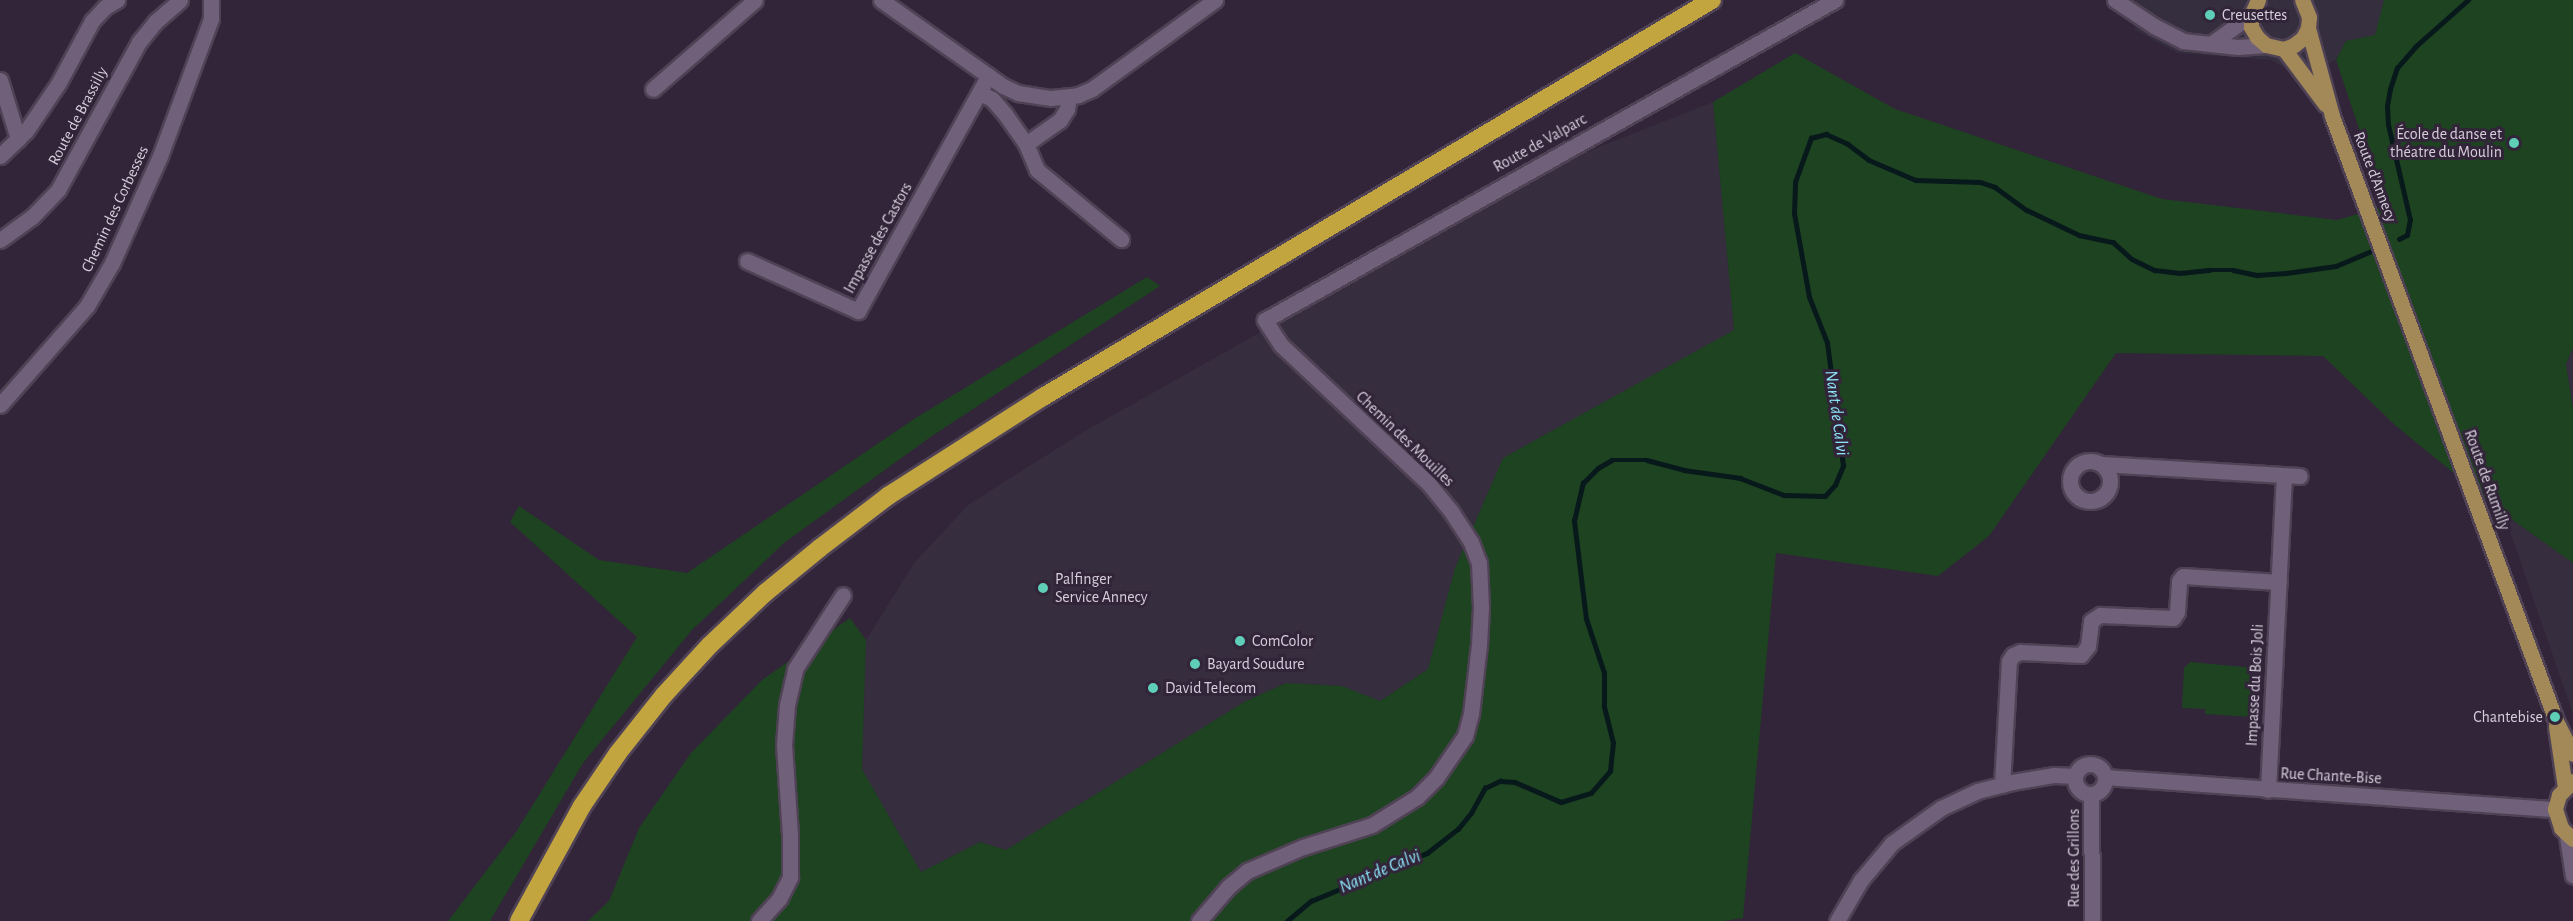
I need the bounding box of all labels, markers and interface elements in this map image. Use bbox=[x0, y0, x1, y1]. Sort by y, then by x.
place label: Creusettes bbox=[2222, 5, 2287, 25]
marker: Creusettes bbox=[2203, 8, 2217, 22]
street label: Route de Brassilly bbox=[44, 63, 112, 169]
street label: Route de Valparc bbox=[1490, 109, 1590, 177]
place label: École de danse et théatre du Moulin bbox=[2390, 124, 2502, 162]
street label: Route d'Annecy bbox=[2349, 129, 2401, 225]
marker: École de danse et théatre du Moulin bbox=[2507, 136, 2521, 150]
street label: Chemin des Corbesses bbox=[77, 143, 153, 275]
street label: Impasse des Castors bbox=[840, 179, 916, 297]
water label: Nant de Calvi bbox=[1819, 369, 1853, 457]
street label: Chemin des Mouilles bbox=[1352, 387, 1458, 491]
street label: Route de Rumilly bbox=[2460, 427, 2514, 533]
place label: Palfinger Service Annecy bbox=[1055, 569, 1148, 607]
marker: Palfinger Service Annecy bbox=[1036, 581, 1050, 595]
street label: Impasse du Bois Joli bbox=[2242, 623, 2268, 747]
place label: ComColor bbox=[1252, 631, 1313, 651]
marker: ComColor bbox=[1233, 634, 1247, 648]
place label: Bayard Soudure bbox=[1207, 654, 1305, 674]
marker: Bayard Soudure bbox=[1188, 657, 1202, 671]
place label: David Telecom bbox=[1165, 678, 1256, 698]
marker: David Telecom bbox=[1146, 681, 1160, 695]
place label: Chantebise bbox=[2473, 707, 2543, 727]
marker: Chantebise bbox=[2548, 710, 2562, 724]
street label: Rue Chante-Bise bbox=[2280, 764, 2382, 788]
street label: Rue des Grillons bbox=[2064, 808, 2084, 908]
water label: Nant de Calvi bbox=[1336, 845, 1424, 899]

